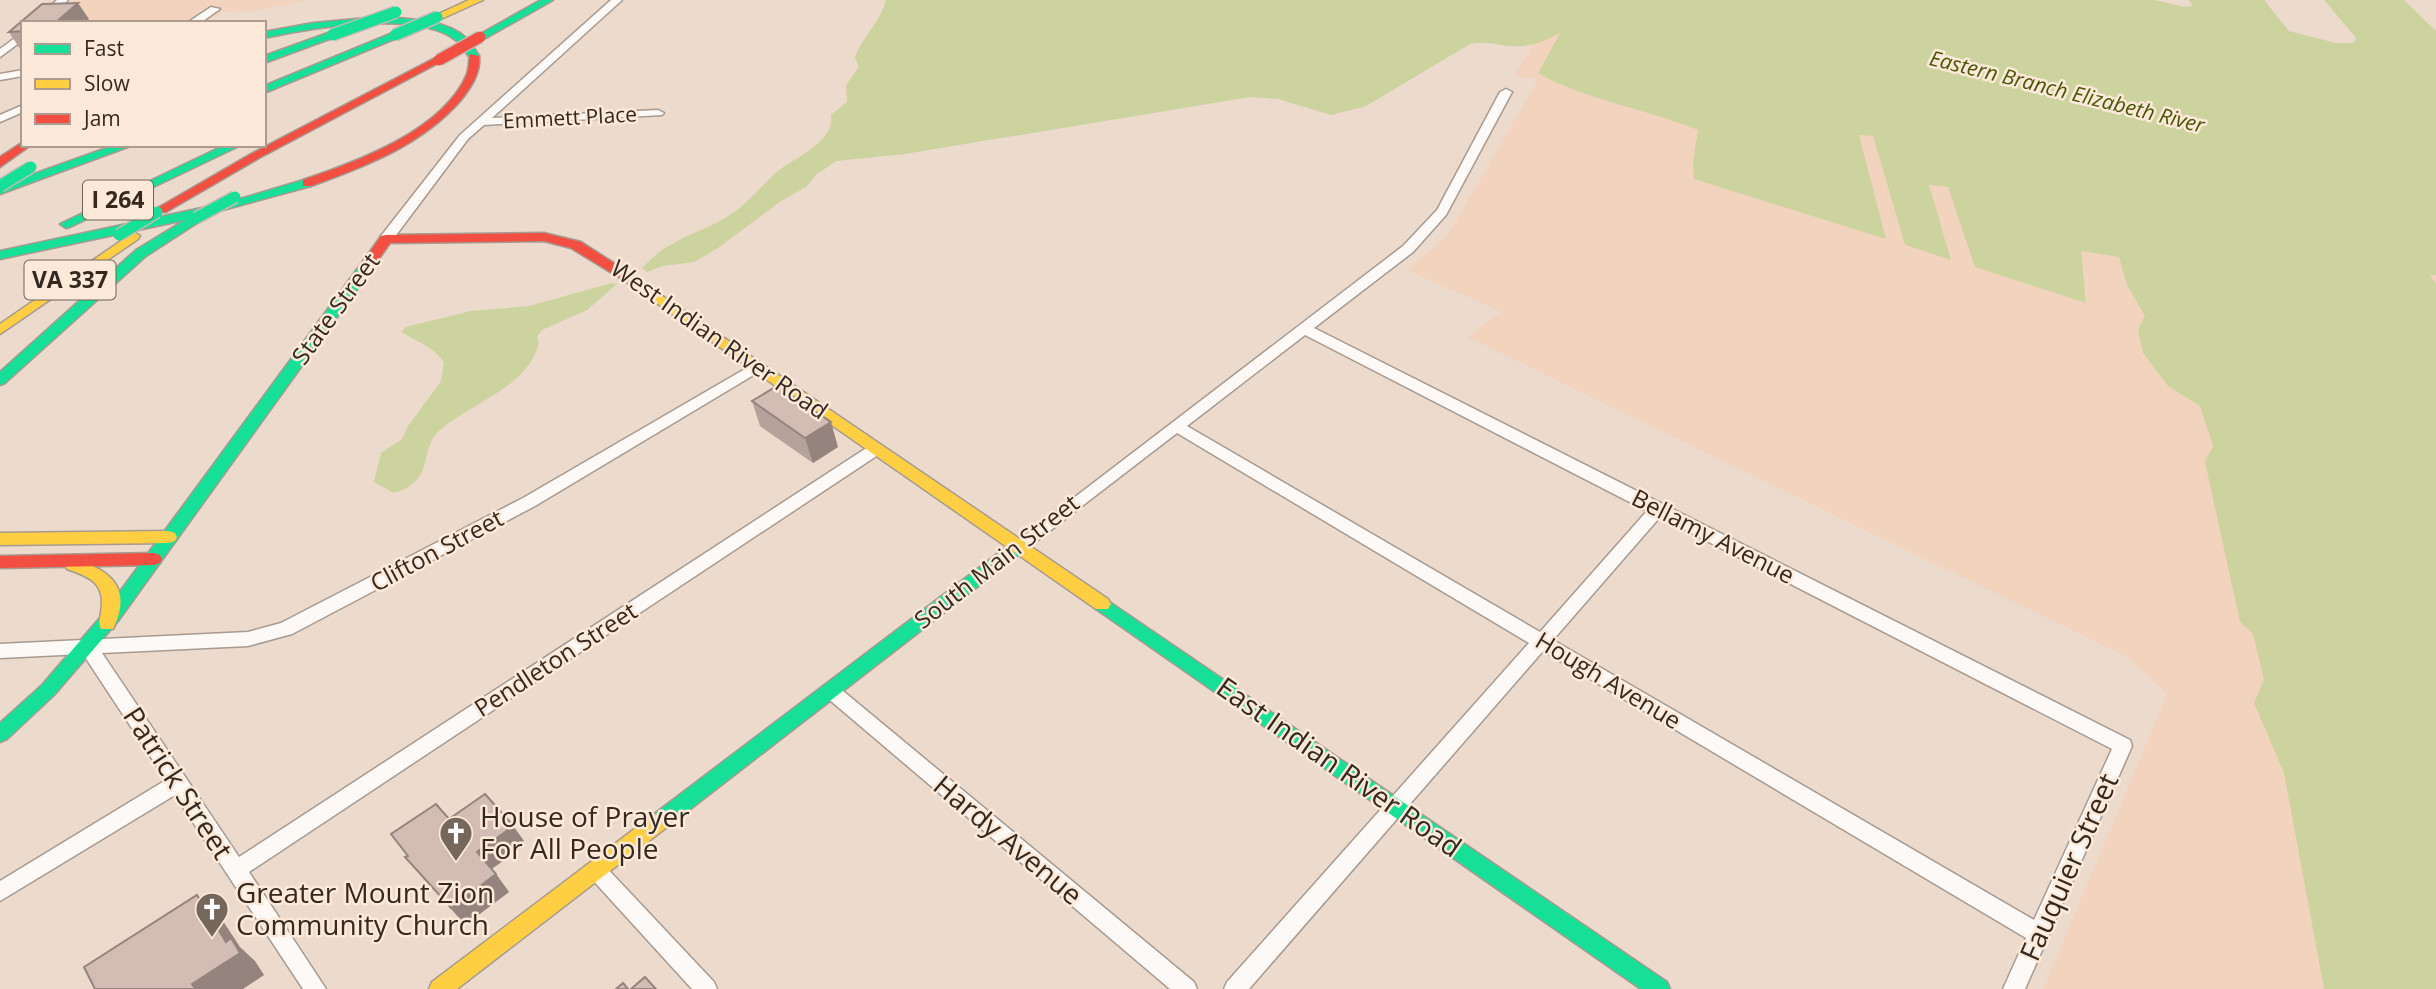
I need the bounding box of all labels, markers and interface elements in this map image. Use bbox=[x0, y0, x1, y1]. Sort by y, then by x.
legend bbox=[21, 21, 266, 147]
text: Fast bbox=[84, 34, 124, 62]
water label: Eastern Branch Elizabeth River bbox=[1927, 43, 2208, 139]
text: Slow bbox=[84, 69, 130, 97]
street label: Emmett Place bbox=[502, 100, 638, 134]
text: Jam bbox=[82, 104, 121, 132]
road number: I 264 bbox=[83, 181, 153, 220]
street label: State Street bbox=[283, 246, 386, 371]
street label: West Indian River Road bbox=[605, 251, 835, 426]
road number: VA 337 bbox=[24, 260, 116, 300]
street label: Bellamy Avenue bbox=[1627, 480, 1801, 591]
street label: South Main Street bbox=[907, 486, 1085, 636]
street label: Clifton Street bbox=[364, 501, 509, 599]
street label: Pendleton Street bbox=[467, 594, 643, 724]
street label: Hough Avenue bbox=[1530, 623, 1688, 736]
street label: East Indian River Road bbox=[1210, 667, 1469, 865]
street label: Patrick Street bbox=[115, 699, 242, 866]
street label: Hardy Avenue bbox=[926, 766, 1091, 913]
street label: Fauquier Street bbox=[2010, 767, 2126, 966]
place label: House of Prayer For All People bbox=[480, 797, 690, 867]
church icon: House of Prayer For All People bbox=[437, 814, 475, 863]
place label: Greater Mount Zion Community Church bbox=[236, 873, 494, 943]
church icon: Greater Mount Zion Community Church bbox=[193, 890, 231, 939]

